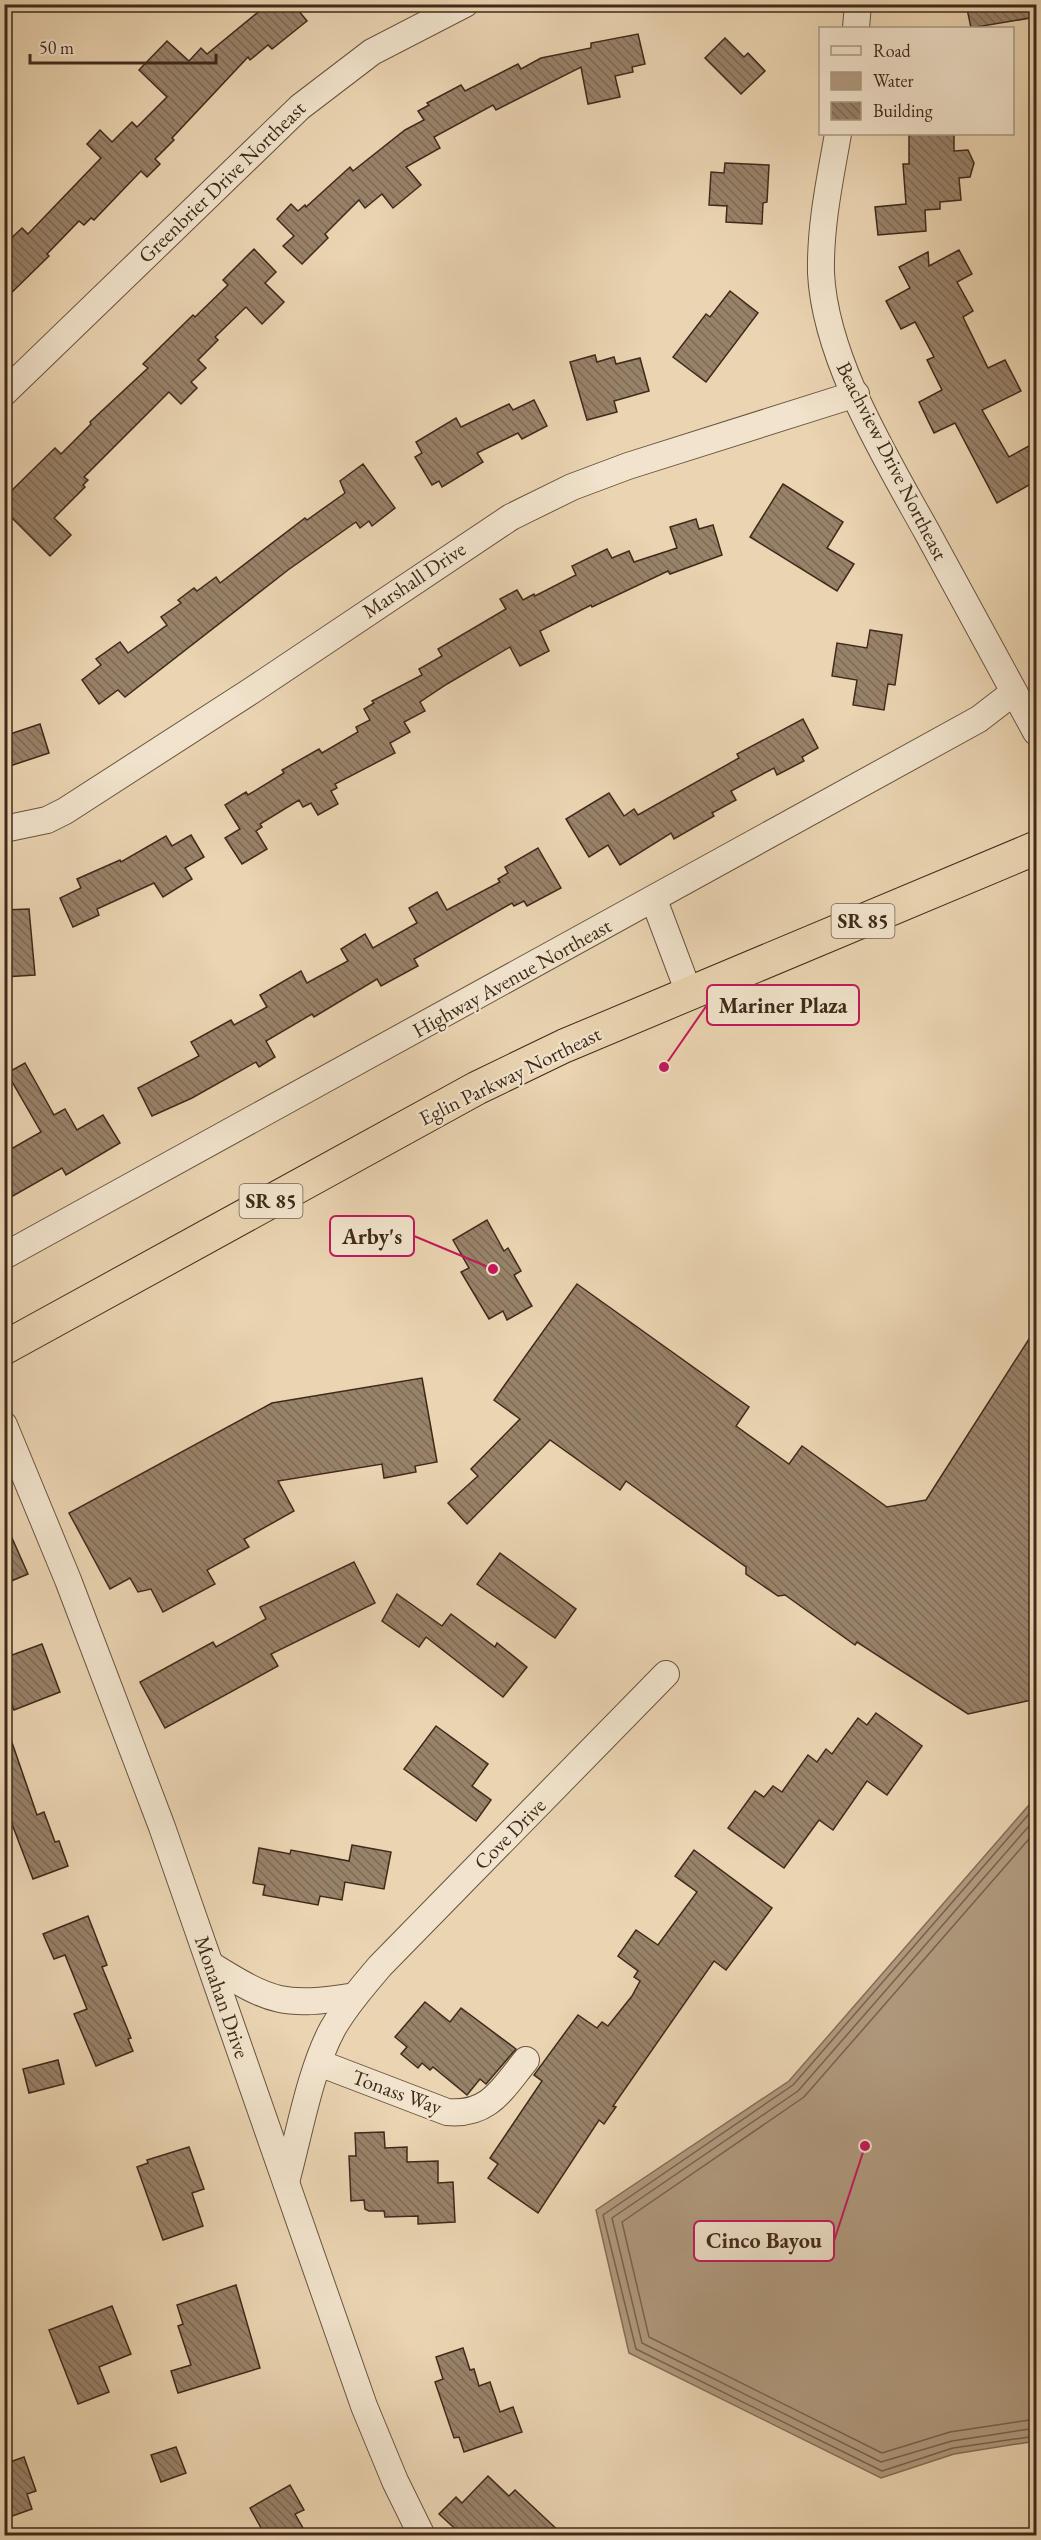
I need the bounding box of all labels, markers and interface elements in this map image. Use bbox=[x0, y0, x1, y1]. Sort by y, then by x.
scale bar bbox=[30, 27, 216, 65]
legend bbox=[819, 27, 1014, 135]
text: 50 m bbox=[39, 36, 74, 59]
text: Road bbox=[873, 39, 912, 62]
text: Water bbox=[873, 69, 914, 92]
street label: Greenbrier Drive Northeast bbox=[132, 94, 311, 269]
text: Building bbox=[873, 99, 933, 122]
street label: Beachview Drive Northeast bbox=[831, 357, 954, 565]
street label: Marshall Drive bbox=[357, 535, 471, 624]
road number: SR 85 bbox=[832, 904, 894, 938]
street label: Highway Avenue Northeast bbox=[408, 911, 616, 1043]
callout: Mariner Plaza bbox=[707, 985, 859, 1025]
text: Mariner Plaza bbox=[719, 991, 848, 1020]
street label: Eglin Parkway Northeast bbox=[414, 1020, 606, 1131]
road number: SR 85 bbox=[240, 1184, 302, 1218]
callout: Arby's bbox=[330, 1216, 414, 1256]
text: Arby's bbox=[341, 1222, 402, 1251]
street label: Cove Drive bbox=[468, 1792, 551, 1875]
street label: Monahan Drive bbox=[189, 1932, 256, 2062]
street label: Tonass Way bbox=[348, 2063, 447, 2121]
callout: Cinco Bayou bbox=[694, 2221, 834, 2261]
text: Cinco Bayou bbox=[706, 2226, 822, 2255]

